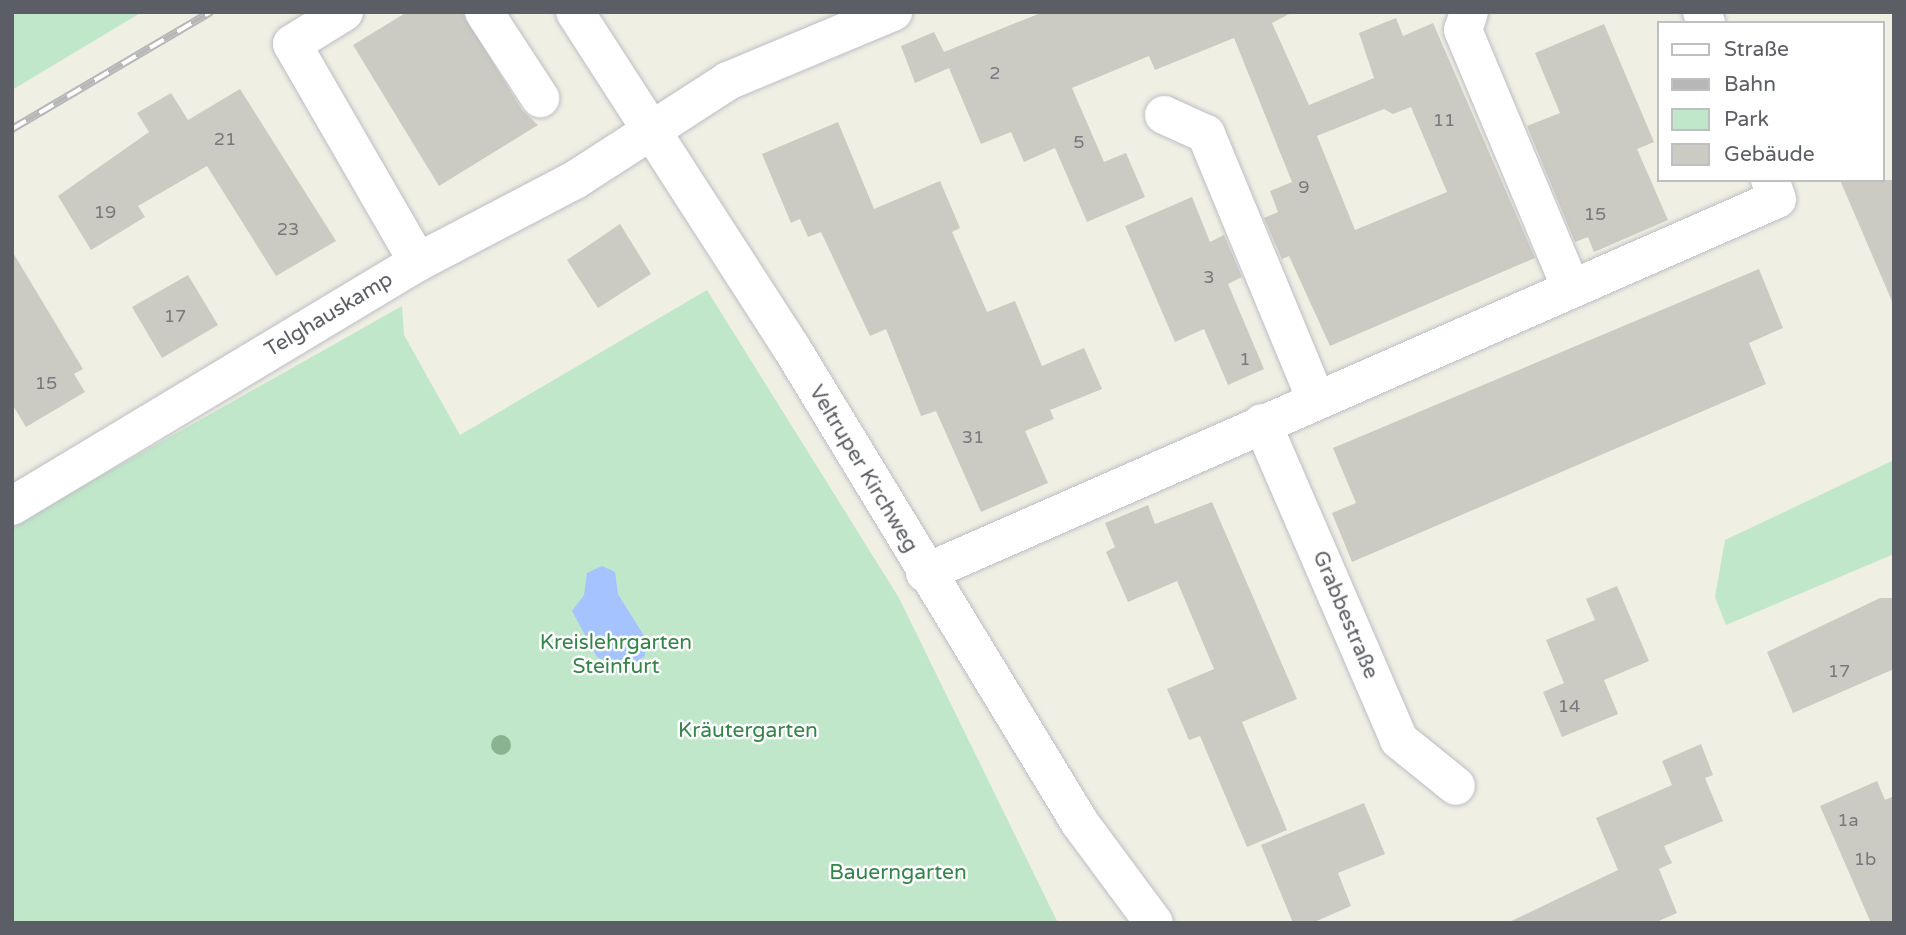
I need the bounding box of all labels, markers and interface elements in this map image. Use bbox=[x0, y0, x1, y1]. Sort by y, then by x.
legend bbox=[1658, 21, 1885, 182]
text: Straße bbox=[1724, 37, 1789, 62]
house number: 2 bbox=[989, 62, 1001, 84]
text: Bahn bbox=[1724, 72, 1776, 97]
text: Park bbox=[1724, 107, 1769, 132]
house number: 11 bbox=[1433, 109, 1455, 131]
house number: 21 bbox=[214, 128, 236, 150]
house number: 5 bbox=[1073, 131, 1085, 153]
text: Gebäude bbox=[1724, 142, 1815, 167]
house number: 9 bbox=[1298, 176, 1310, 198]
house number: 19 bbox=[94, 201, 116, 223]
house number: 15 bbox=[1584, 203, 1606, 225]
house number: 23 bbox=[277, 218, 299, 240]
house number: 3 bbox=[1203, 266, 1215, 288]
street label: Telghauskamp bbox=[260, 267, 398, 363]
house number: 17 bbox=[164, 305, 186, 327]
house number: 1 bbox=[1239, 348, 1251, 370]
house number: 15 bbox=[35, 372, 57, 394]
street label: Veltruper Kirchweg bbox=[803, 381, 923, 557]
house number: 31 bbox=[962, 426, 984, 448]
street label: Grabbestraße bbox=[1307, 547, 1383, 683]
park label: Kreislehrgarten Steinfurt bbox=[540, 630, 692, 680]
house number: 17 bbox=[1828, 660, 1850, 682]
house number: 14 bbox=[1558, 695, 1580, 717]
park label: Kräutergarten bbox=[678, 718, 818, 744]
house number: 1a bbox=[1837, 809, 1859, 831]
house number: 1b bbox=[1854, 848, 1876, 870]
park label: Bauerngarten bbox=[829, 860, 967, 886]

